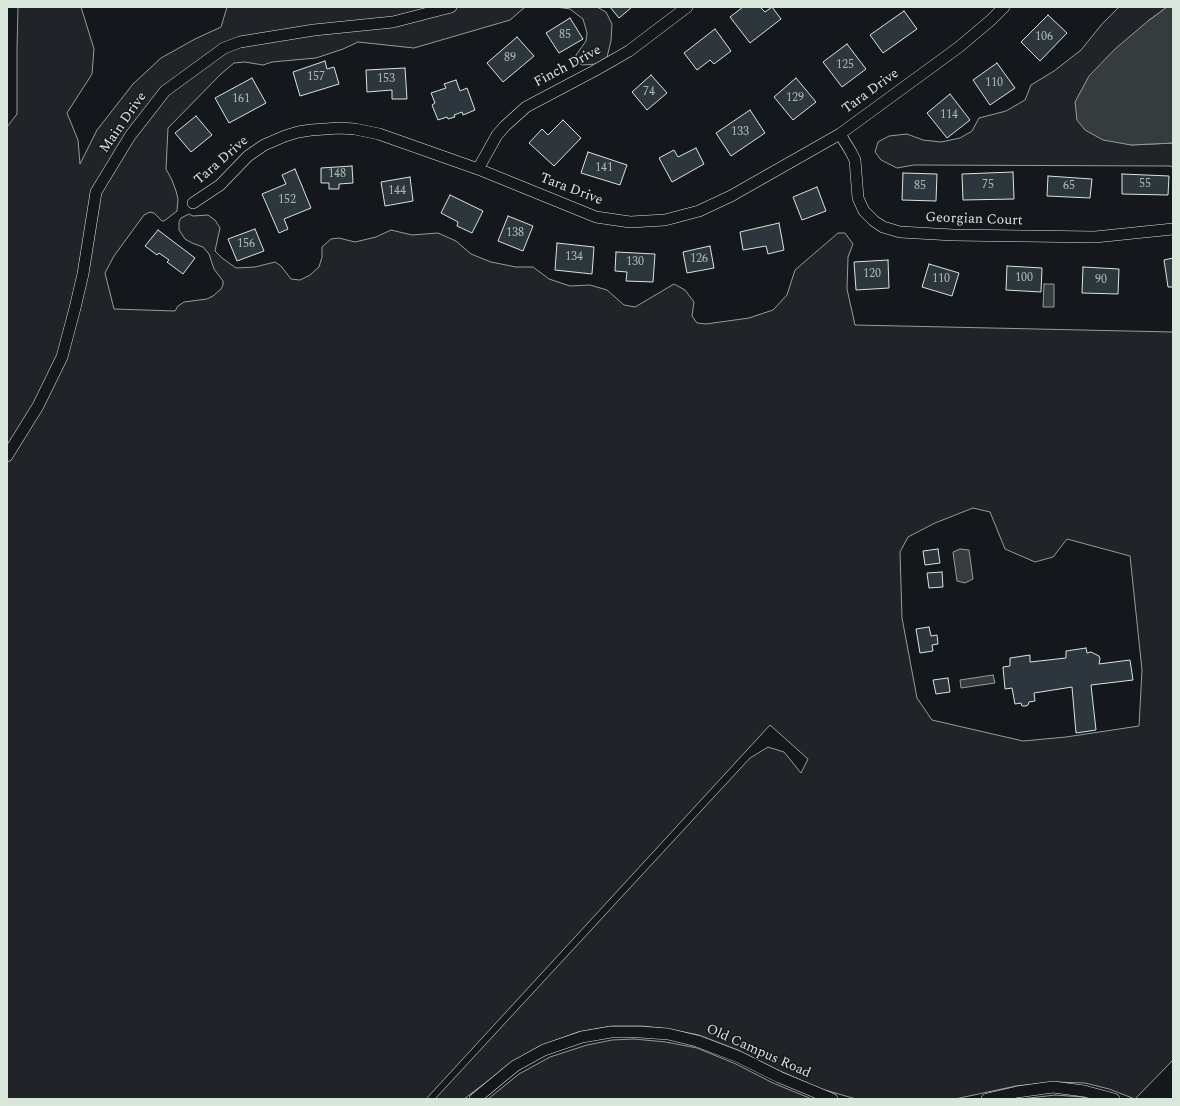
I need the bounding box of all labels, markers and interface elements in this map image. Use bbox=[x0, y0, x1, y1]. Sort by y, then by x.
house number: 85 bbox=[559, 29, 571, 43]
house number: 106 bbox=[1035, 31, 1053, 45]
street label: Finch Drive bbox=[532, 42, 604, 92]
house number: 89 bbox=[504, 52, 516, 66]
house number: 125 bbox=[836, 59, 854, 73]
street label: Tara Drive bbox=[839, 66, 903, 118]
house number: 157 bbox=[307, 71, 325, 85]
house number: 153 bbox=[377, 73, 395, 87]
house number: 110 bbox=[985, 77, 1003, 91]
house number: 74 bbox=[643, 86, 655, 100]
street label: Main Drive bbox=[97, 89, 151, 157]
house number: 129 bbox=[786, 92, 804, 106]
house number: 161 bbox=[232, 93, 250, 107]
house number: 114 bbox=[940, 109, 958, 123]
house number: 133 bbox=[731, 126, 749, 140]
street label: Tara Drive bbox=[192, 133, 252, 189]
house number: 141 bbox=[595, 162, 613, 176]
house number: 148 bbox=[328, 168, 346, 182]
street label: Tara Drive bbox=[537, 170, 605, 210]
house number: 55 bbox=[1139, 178, 1151, 192]
house number: 75 bbox=[982, 179, 994, 193]
house number: 85 bbox=[914, 180, 926, 194]
house number: 65 bbox=[1063, 180, 1075, 194]
house number: 144 bbox=[388, 185, 406, 199]
house number: 152 bbox=[278, 194, 296, 208]
street label: Georgian Court bbox=[925, 210, 1023, 230]
house number: 138 bbox=[506, 227, 524, 241]
house number: 156 bbox=[237, 238, 255, 252]
house number: 134 bbox=[565, 251, 583, 265]
house number: 126 bbox=[690, 253, 708, 267]
house number: 130 bbox=[626, 256, 644, 270]
house number: 120 bbox=[863, 268, 881, 282]
house number: 100 bbox=[1015, 272, 1033, 286]
house number: 110 bbox=[932, 273, 950, 287]
house number: 90 bbox=[1095, 274, 1107, 288]
street label: Old Campus Road bbox=[703, 1021, 813, 1083]

